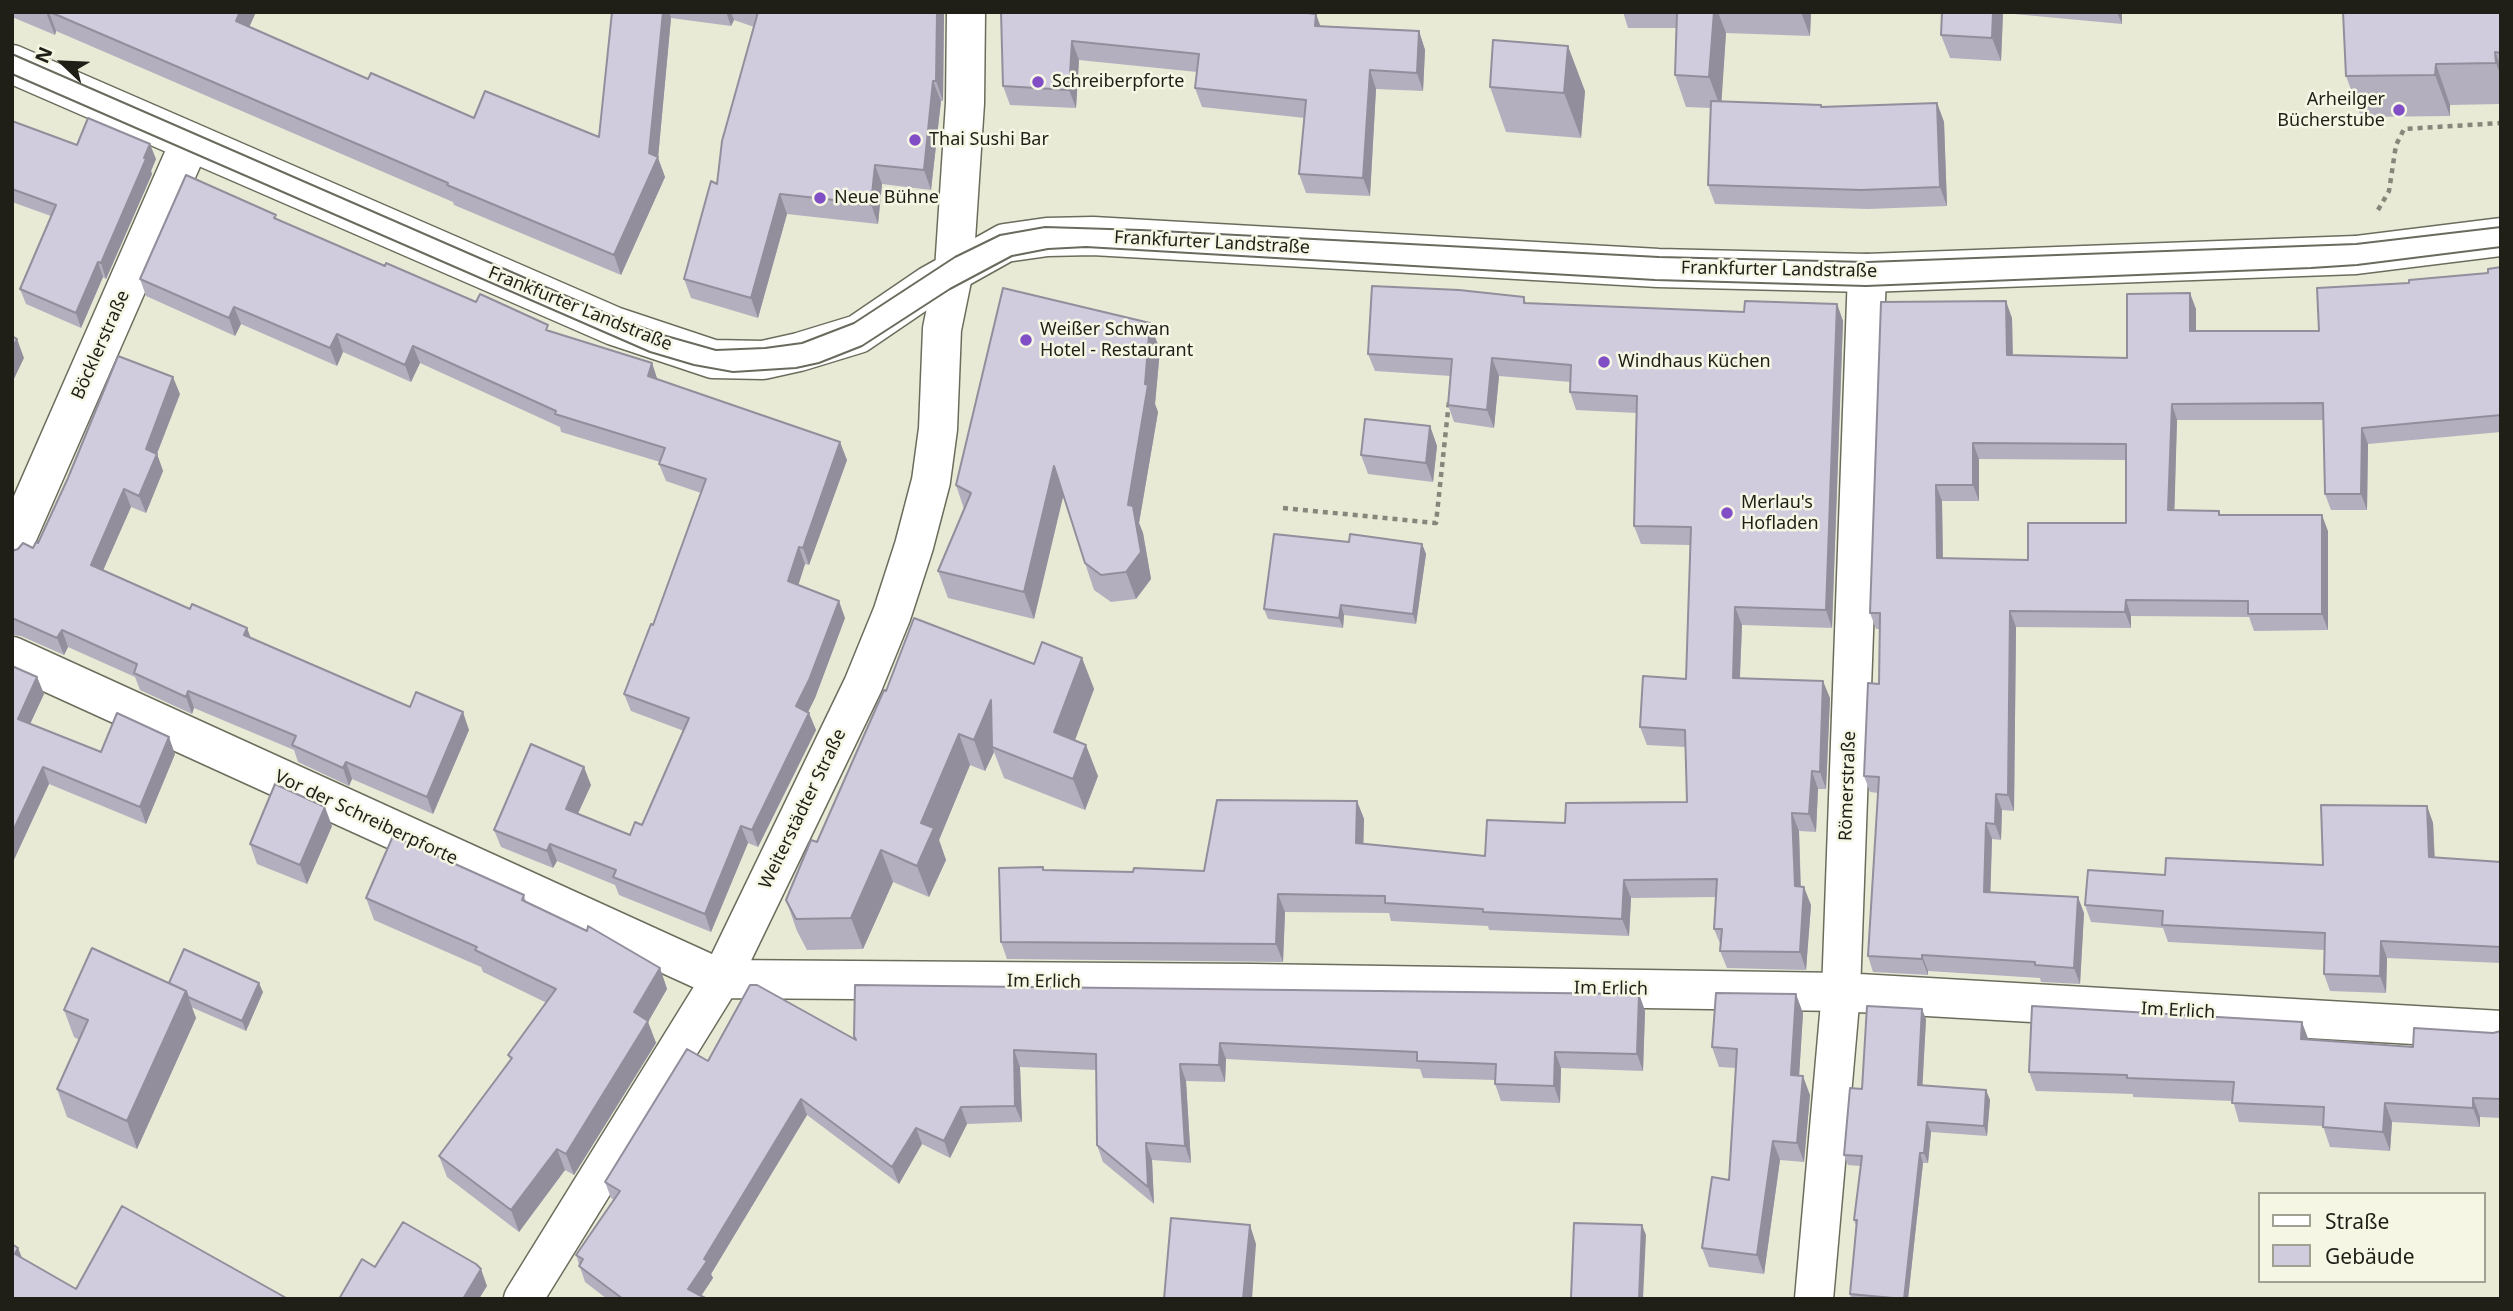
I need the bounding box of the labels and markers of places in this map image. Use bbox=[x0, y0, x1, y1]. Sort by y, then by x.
place label: Schreiberpforte bbox=[1052, 71, 1184, 93]
marker: Schreiberpforte bbox=[1030, 74, 1046, 90]
place label: Arheilger Bücherstube bbox=[2277, 89, 2385, 132]
marker: Arheilger Bücherstube bbox=[2391, 102, 2407, 118]
place label: Thai Sushi Bar bbox=[929, 129, 1049, 151]
marker: Thai Sushi Bar bbox=[907, 132, 923, 148]
place label: Neue Bühne bbox=[834, 187, 939, 209]
marker: Neue Bühne bbox=[812, 190, 828, 206]
place label: Weißer Schwan Hotel - Restaurant bbox=[1040, 319, 1193, 362]
marker: Weißer Schwan Hotel - Restaurant bbox=[1018, 332, 1034, 348]
place label: Windhaus Küchen bbox=[1618, 351, 1771, 373]
marker: Windhaus Küchen bbox=[1596, 354, 1612, 370]
place label: Merlau's Hofladen bbox=[1741, 492, 1819, 534]
marker: Merlau's Hofladen bbox=[1719, 505, 1735, 521]

